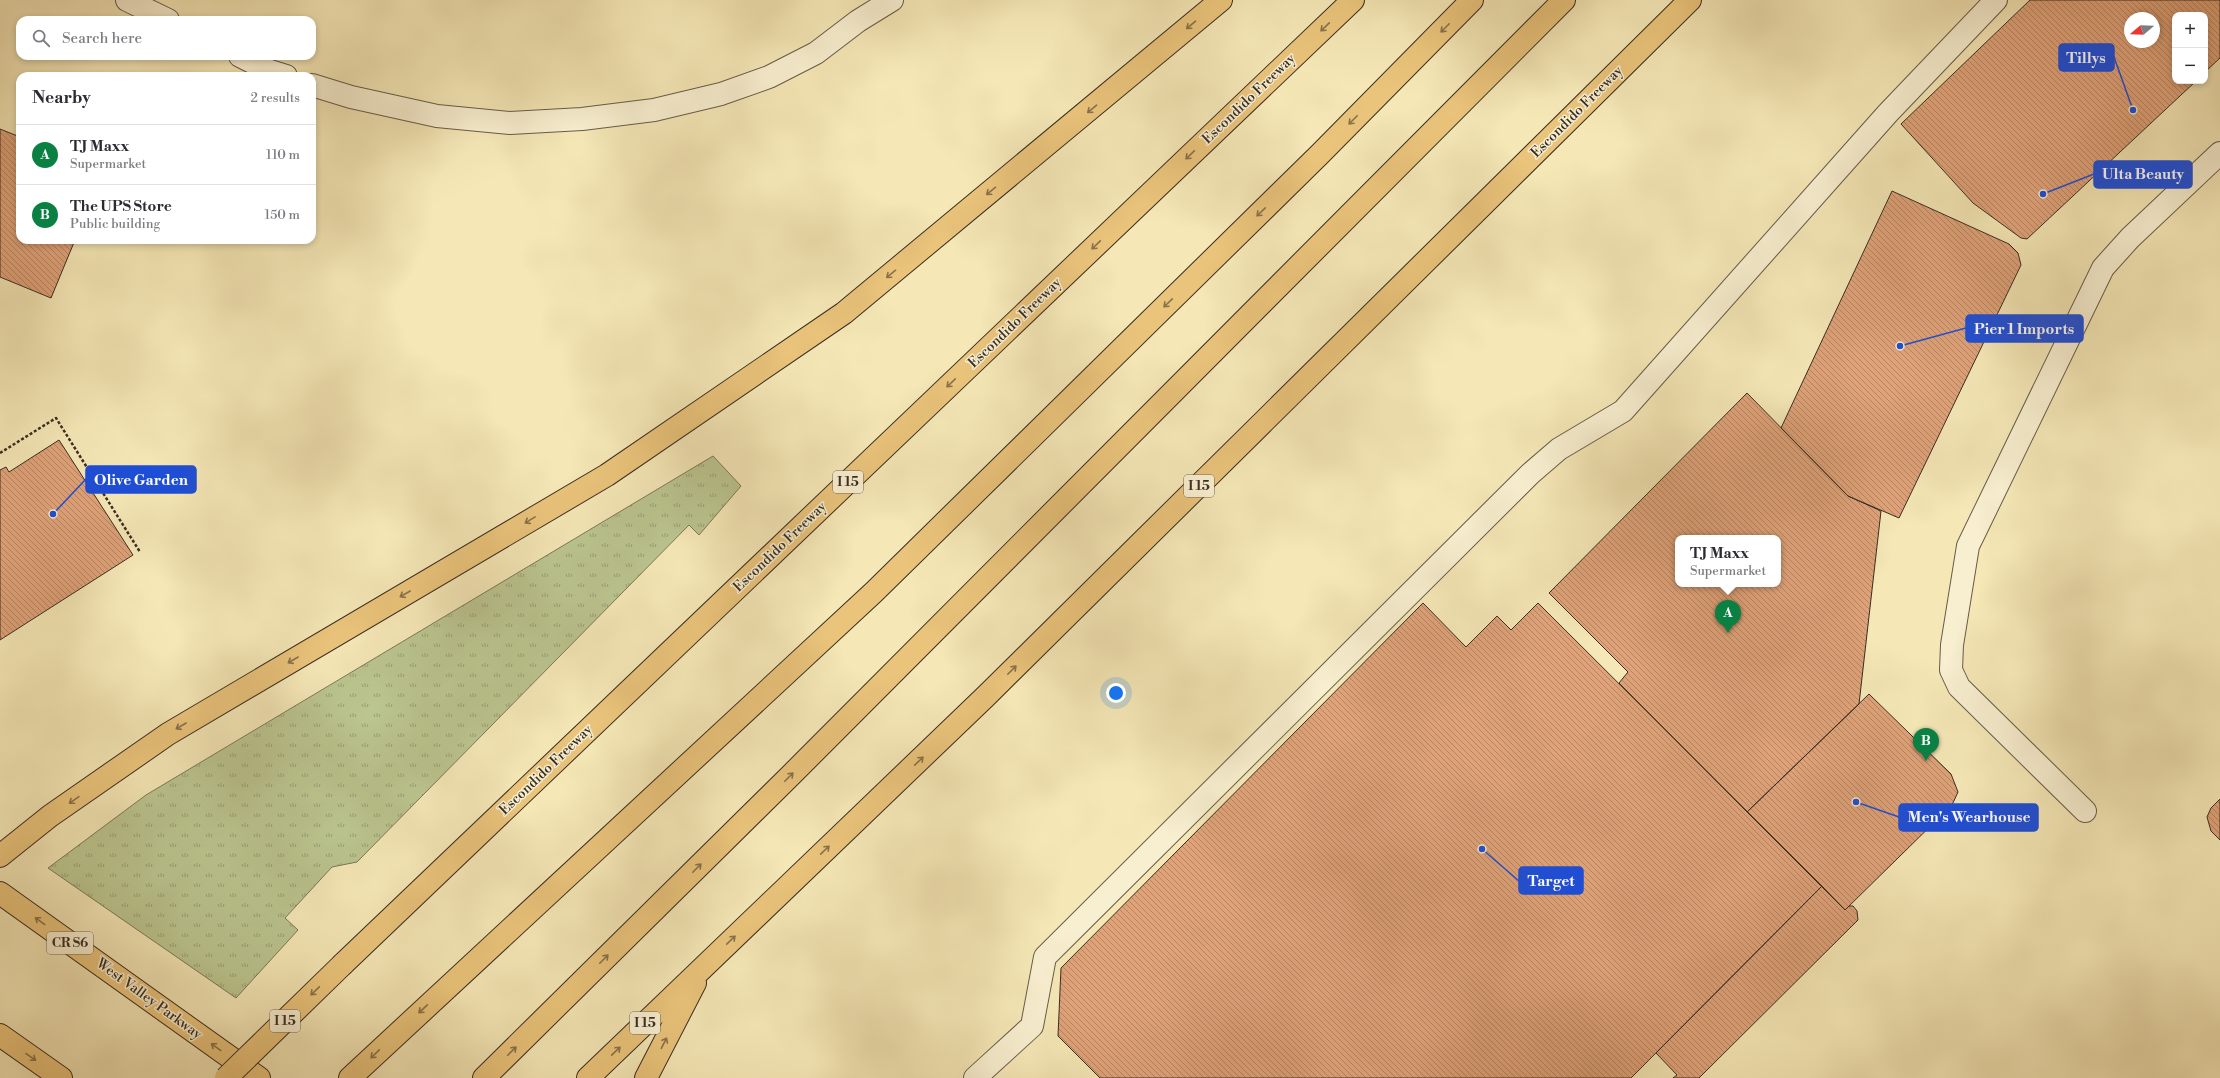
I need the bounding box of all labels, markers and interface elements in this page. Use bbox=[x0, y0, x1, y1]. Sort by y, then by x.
north arrow bbox=[2124, 12, 2160, 48]
map controls bbox=[2172, 12, 2208, 84]
button: + bbox=[2172, 12, 2208, 48]
search box bbox=[16, 16, 316, 60]
one-way arrow bbox=[1186, 21, 1197, 30]
one-way arrow bbox=[1320, 22, 1330, 32]
one-way arrow bbox=[1440, 23, 1449, 33]
icon: search bbox=[30, 27, 52, 49]
text: Search here bbox=[62, 29, 142, 48]
callout: Tillys bbox=[2059, 44, 2114, 71]
button: − bbox=[2172, 48, 2208, 84]
text: Tillys bbox=[2066, 49, 2106, 68]
street label: Escondido Freeway bbox=[1199, 50, 1300, 148]
street label: Escondido Freeway bbox=[1527, 62, 1627, 162]
text: Nearby bbox=[32, 87, 91, 109]
text: 2 results bbox=[251, 90, 300, 106]
one-way arrow bbox=[1086, 104, 1097, 113]
one-way arrow bbox=[1348, 115, 1358, 125]
text: TJ Maxx bbox=[70, 137, 129, 156]
text: A bbox=[40, 147, 50, 163]
text: 110 m bbox=[266, 147, 300, 163]
one-way arrow bbox=[1185, 151, 1195, 160]
text: Supermarket bbox=[70, 156, 146, 172]
callout: Ulta Beauty bbox=[2094, 161, 2192, 188]
text: Ulta Beauty bbox=[2102, 165, 2185, 184]
one-way arrow bbox=[986, 187, 997, 196]
text: The UPS Store bbox=[70, 197, 172, 216]
text: B bbox=[40, 207, 50, 223]
text: 150 m bbox=[265, 207, 300, 223]
one-way arrow bbox=[1256, 207, 1266, 217]
text: Public building bbox=[70, 216, 160, 232]
one-way arrow bbox=[1091, 240, 1101, 250]
one-way arrow bbox=[886, 270, 897, 279]
street label: Escondido Freeway bbox=[965, 274, 1066, 372]
one-way arrow bbox=[1163, 298, 1173, 308]
callout: Pier 1 Imports bbox=[1966, 315, 2083, 342]
text: Pier 1 Imports bbox=[1974, 320, 2074, 339]
one-way arrow bbox=[947, 378, 957, 387]
callout: Olive Garden bbox=[86, 466, 196, 493]
text: Olive Garden bbox=[94, 471, 189, 490]
road number: I 15 bbox=[833, 471, 863, 493]
road number: I 15 bbox=[1184, 475, 1214, 497]
street label: Escondido Freeway bbox=[730, 498, 831, 596]
one-way arrow bbox=[524, 516, 536, 524]
popup bbox=[1675, 535, 1781, 587]
text: TJ Maxx bbox=[1690, 544, 1749, 563]
text: Supermarket bbox=[1690, 563, 1766, 579]
one-way arrow bbox=[399, 591, 411, 599]
pin: A bbox=[1715, 600, 1741, 633]
one-way arrow bbox=[287, 657, 299, 665]
one-way arrow bbox=[1007, 665, 1017, 675]
your location bbox=[1106, 683, 1126, 703]
street label: Escondido Freeway bbox=[496, 721, 597, 819]
one-way arrow bbox=[175, 723, 187, 731]
pin: B bbox=[1913, 728, 1939, 761]
one-way arrow bbox=[914, 756, 924, 765]
one-way arrow bbox=[784, 772, 794, 781]
one-way arrow bbox=[68, 796, 79, 804]
callout: Men's Wearhouse bbox=[1899, 804, 2038, 831]
text: Men's Wearhouse bbox=[1908, 808, 2030, 827]
one-way arrow bbox=[820, 846, 830, 855]
one-way arrow bbox=[692, 863, 702, 873]
callout: Target bbox=[1519, 867, 1583, 894]
text: Target bbox=[1527, 872, 1575, 891]
one-way arrow bbox=[34, 917, 45, 925]
road number: CR S6 bbox=[47, 932, 93, 954]
one-way arrow bbox=[726, 935, 736, 945]
street label: West Valley Parkway bbox=[92, 954, 206, 1044]
one-way arrow bbox=[599, 954, 609, 964]
one-way arrow bbox=[310, 986, 320, 996]
one-way arrow bbox=[418, 1004, 428, 1013]
road number: I 15 bbox=[270, 1010, 300, 1032]
road number: I 15 bbox=[630, 1012, 660, 1034]
one-way arrow bbox=[661, 1038, 668, 1050]
one-way arrow bbox=[211, 1043, 222, 1051]
one-way arrow bbox=[507, 1046, 517, 1056]
one-way arrow bbox=[611, 1046, 621, 1056]
one-way arrow bbox=[370, 1049, 380, 1059]
one-way arrow bbox=[25, 1053, 36, 1061]

